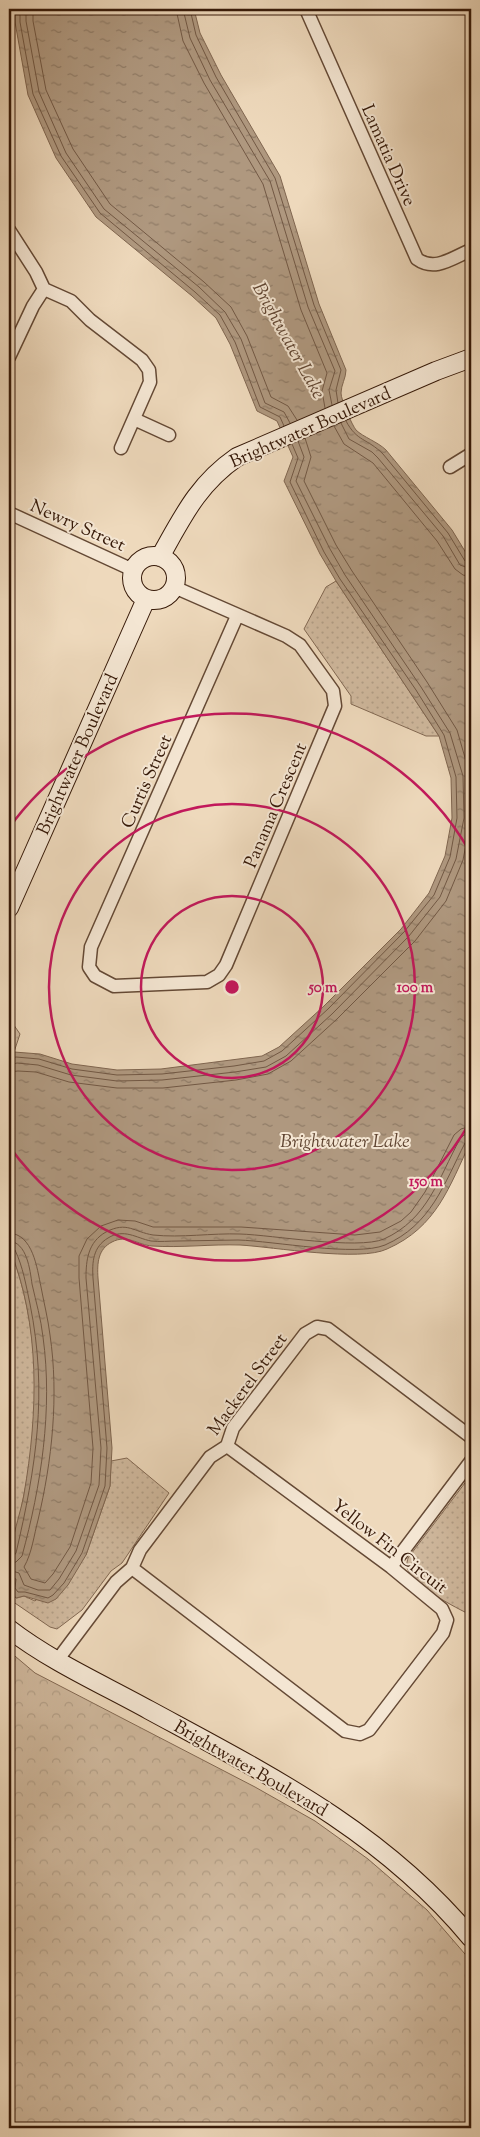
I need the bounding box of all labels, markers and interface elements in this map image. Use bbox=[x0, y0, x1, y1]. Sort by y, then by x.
street label: Lamatia Drive bbox=[353, 101, 421, 211]
water label: Brightwater Lake bbox=[245, 278, 331, 405]
street label: Brightwater Boulevard bbox=[226, 382, 396, 476]
street label: Newry Street bbox=[25, 494, 129, 559]
street label: Brightwater Boulevard bbox=[32, 670, 126, 840]
street label: Curtis Street bbox=[116, 731, 180, 833]
street label: Panama Crescent bbox=[239, 739, 315, 872]
centre of rings bbox=[223, 978, 241, 996]
text: 50 m bbox=[308, 978, 338, 999]
text: 100 m bbox=[397, 978, 434, 999]
water label: Brightwater Lake bbox=[280, 1129, 410, 1156]
text: 150 m bbox=[409, 1172, 443, 1193]
street label: Mackerel Street bbox=[203, 1329, 295, 1442]
street label: Yellow Fin Circuit bbox=[325, 1494, 452, 1601]
street label: Brightwater Boulevard bbox=[168, 1715, 332, 1825]

